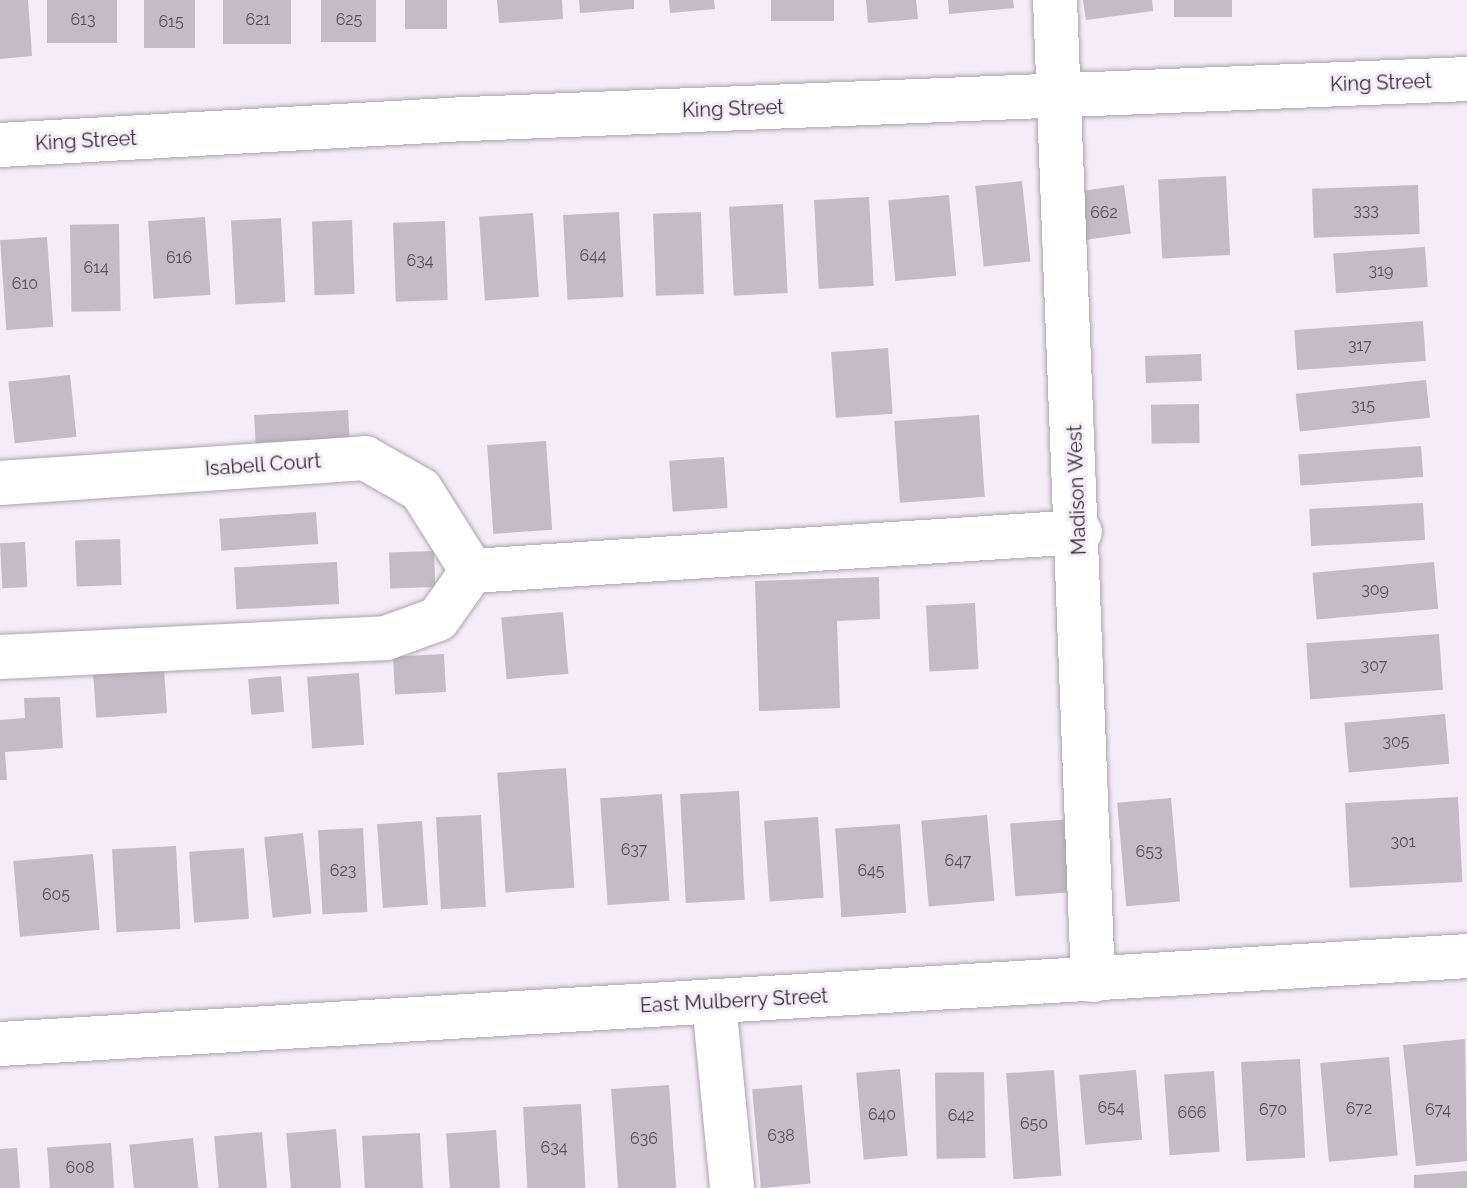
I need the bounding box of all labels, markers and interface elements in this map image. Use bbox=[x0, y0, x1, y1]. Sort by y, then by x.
house number: 613 bbox=[70, 10, 96, 30]
house number: 621 bbox=[246, 10, 270, 30]
house number: 625 bbox=[336, 10, 362, 30]
house number: 615 bbox=[158, 12, 184, 32]
street label: King Street bbox=[1330, 69, 1432, 97]
street label: King Street bbox=[682, 95, 784, 123]
street label: King Street bbox=[35, 126, 137, 156]
house number: 333 bbox=[1353, 201, 1379, 221]
house number: 662 bbox=[1090, 203, 1118, 223]
house number: 644 bbox=[579, 246, 607, 266]
house number: 616 bbox=[166, 248, 192, 268]
house number: 634 bbox=[407, 251, 433, 271]
house number: 614 bbox=[83, 258, 109, 278]
house number: 319 bbox=[1369, 261, 1393, 281]
house number: 610 bbox=[12, 274, 38, 294]
house number: 317 bbox=[1348, 336, 1372, 356]
house number: 315 bbox=[1351, 396, 1375, 416]
street label: Madison West bbox=[1063, 424, 1091, 556]
street label: Isabell Court bbox=[204, 449, 322, 481]
house number: 309 bbox=[1361, 580, 1389, 600]
house number: 307 bbox=[1361, 656, 1387, 676]
house number: 305 bbox=[1382, 732, 1410, 752]
house number: 301 bbox=[1390, 832, 1416, 852]
house number: 637 bbox=[621, 840, 647, 860]
house number: 653 bbox=[1136, 842, 1162, 862]
house number: 647 bbox=[945, 851, 971, 871]
house number: 623 bbox=[330, 861, 356, 881]
house number: 645 bbox=[857, 861, 885, 881]
house number: 605 bbox=[42, 885, 70, 905]
street label: East Mulberry Street bbox=[639, 984, 829, 1018]
house number: 654 bbox=[1097, 1098, 1125, 1118]
house number: 672 bbox=[1346, 1099, 1372, 1119]
house number: 670 bbox=[1259, 1100, 1287, 1120]
house number: 674 bbox=[1425, 1100, 1451, 1120]
house number: 666 bbox=[1178, 1103, 1206, 1123]
house number: 640 bbox=[868, 1105, 896, 1125]
house number: 642 bbox=[948, 1106, 974, 1126]
house number: 650 bbox=[1020, 1114, 1048, 1134]
house number: 638 bbox=[767, 1126, 795, 1146]
house number: 636 bbox=[630, 1129, 658, 1149]
house number: 634 bbox=[541, 1138, 567, 1158]
house number: 608 bbox=[66, 1158, 94, 1178]

